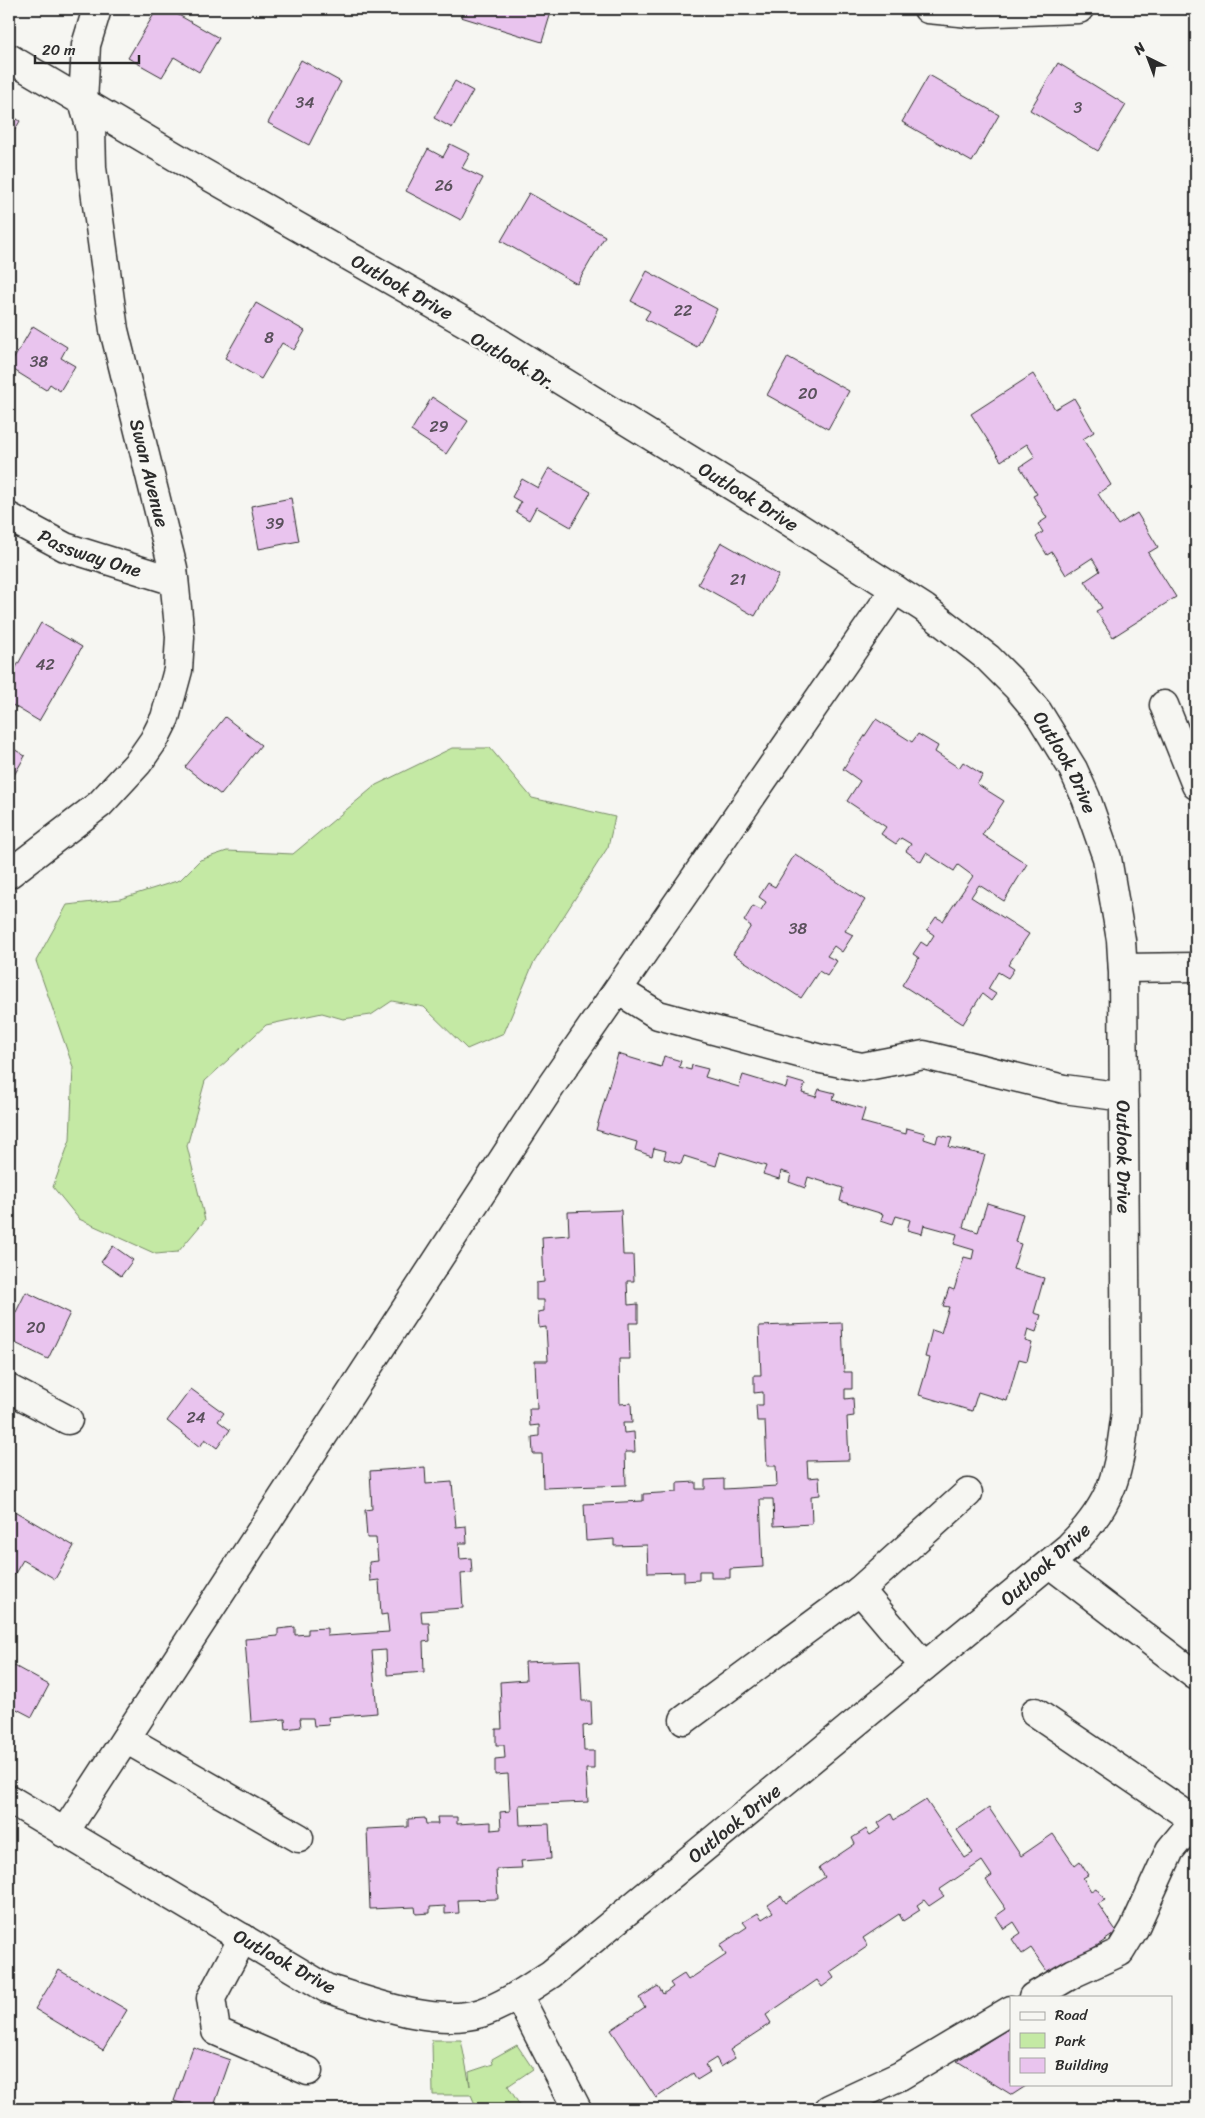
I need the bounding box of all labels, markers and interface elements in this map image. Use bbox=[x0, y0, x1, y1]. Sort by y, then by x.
scale bar bbox=[35, 32, 139, 64]
north arrow bbox=[1122, 32, 1172, 82]
text: N bbox=[1127, 36, 1152, 62]
text: 20 m bbox=[42, 37, 76, 63]
house number: 34 bbox=[296, 88, 314, 117]
house number: 3 bbox=[1074, 93, 1083, 122]
house number: 26 bbox=[435, 171, 453, 200]
street label: Outlook Drive bbox=[345, 245, 460, 329]
house number: 22 bbox=[674, 296, 692, 325]
street label: Outlook Dr. bbox=[464, 322, 561, 399]
house number: 8 bbox=[264, 323, 274, 352]
house number: 38 bbox=[30, 347, 49, 376]
house number: 20 bbox=[798, 379, 818, 408]
house number: 29 bbox=[429, 412, 449, 441]
street label: Swan Avenue bbox=[120, 415, 179, 531]
street label: Outlook Drive bbox=[692, 453, 806, 541]
house number: 39 bbox=[266, 509, 284, 538]
street label: Passway One bbox=[32, 519, 146, 587]
house number: 21 bbox=[730, 565, 746, 594]
house number: 42 bbox=[35, 650, 55, 679]
street label: Outlook Drive bbox=[1024, 704, 1106, 818]
house number: 38 bbox=[789, 914, 808, 943]
street label: Outlook Drive bbox=[1107, 1100, 1141, 1214]
house number: 20 bbox=[26, 1313, 46, 1342]
house number: 24 bbox=[186, 1403, 206, 1432]
street label: Outlook Drive bbox=[992, 1514, 1099, 1615]
street label: Outlook Drive bbox=[680, 1775, 789, 1872]
street label: Outlook Drive bbox=[227, 1920, 343, 2003]
legend bbox=[1010, 1996, 1172, 2086]
text: Road bbox=[1055, 2002, 1088, 2028]
text: Park bbox=[1055, 2028, 1086, 2054]
text: Building bbox=[1055, 2052, 1109, 2078]

